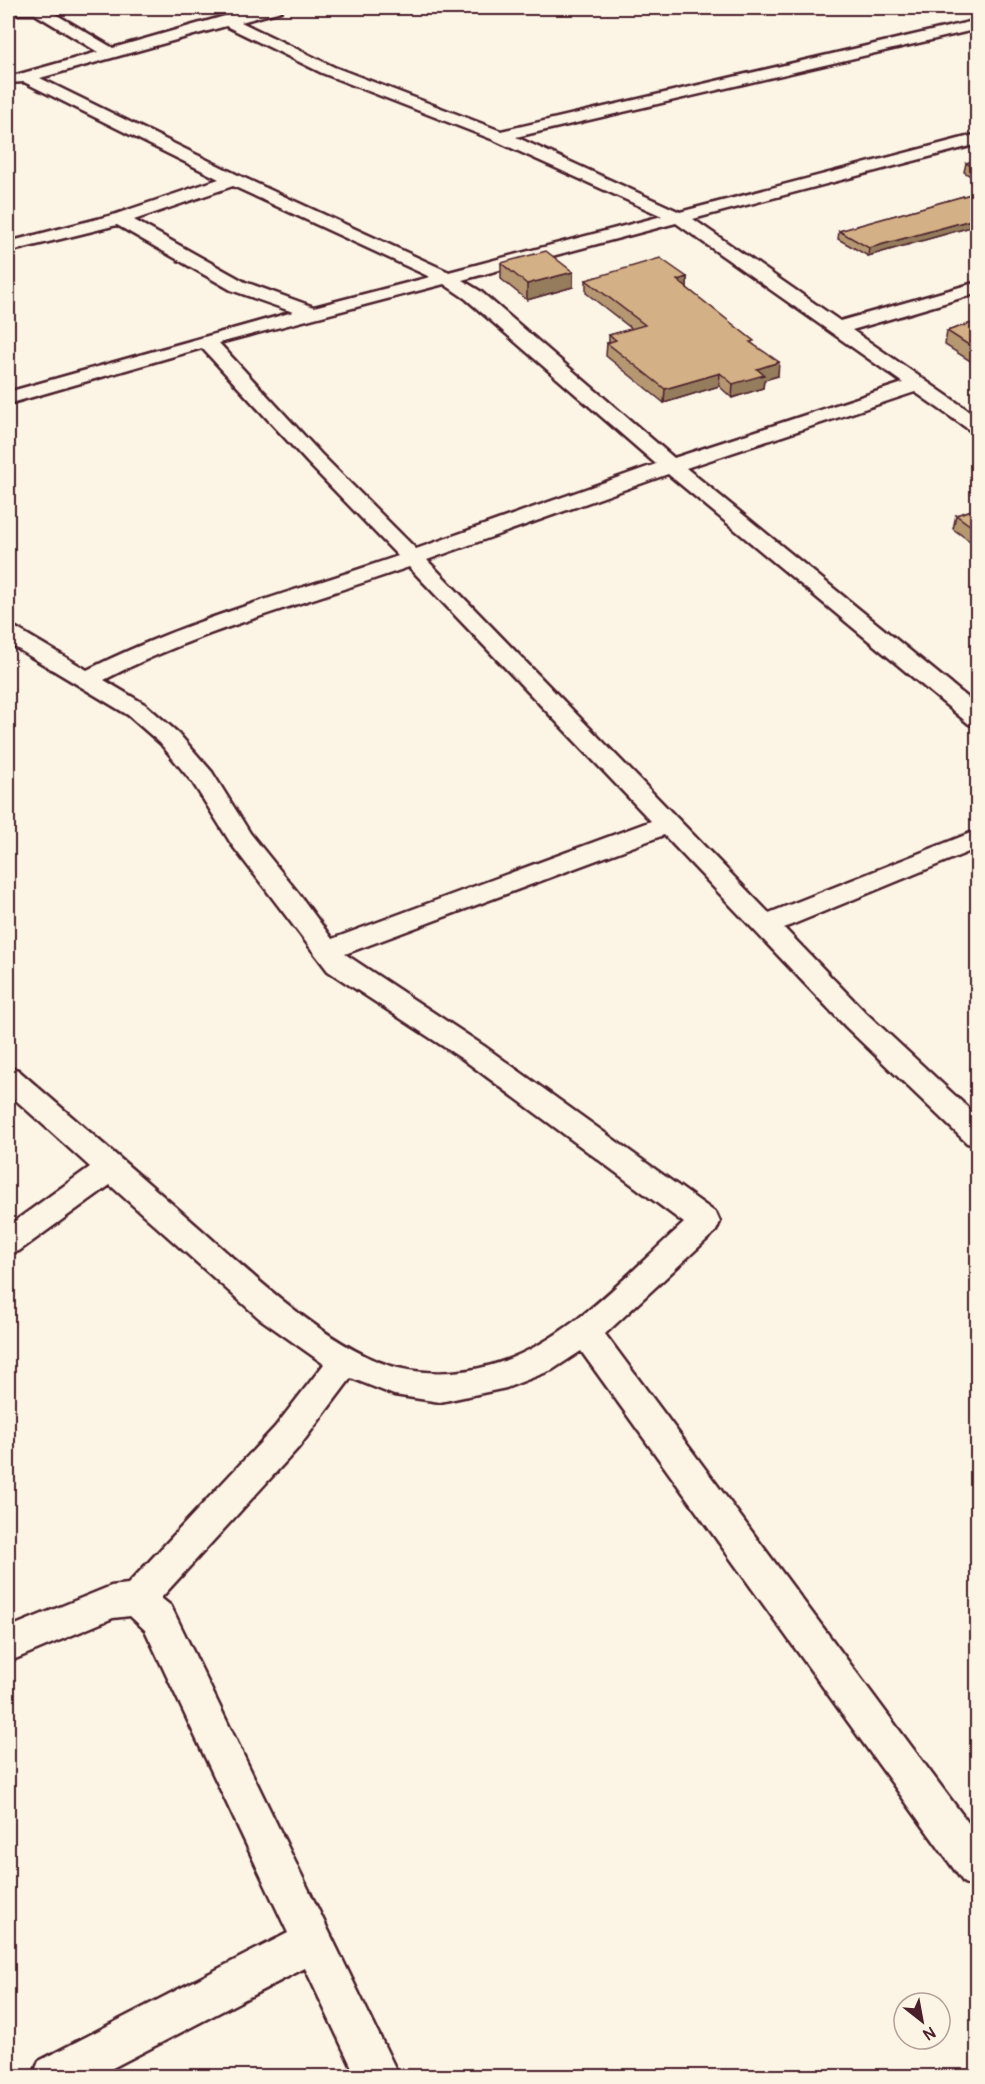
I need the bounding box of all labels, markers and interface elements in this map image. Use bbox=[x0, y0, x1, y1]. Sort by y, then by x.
north arrow bbox=[892, 1991, 952, 2051]
text: N bbox=[919, 2022, 939, 2044]

